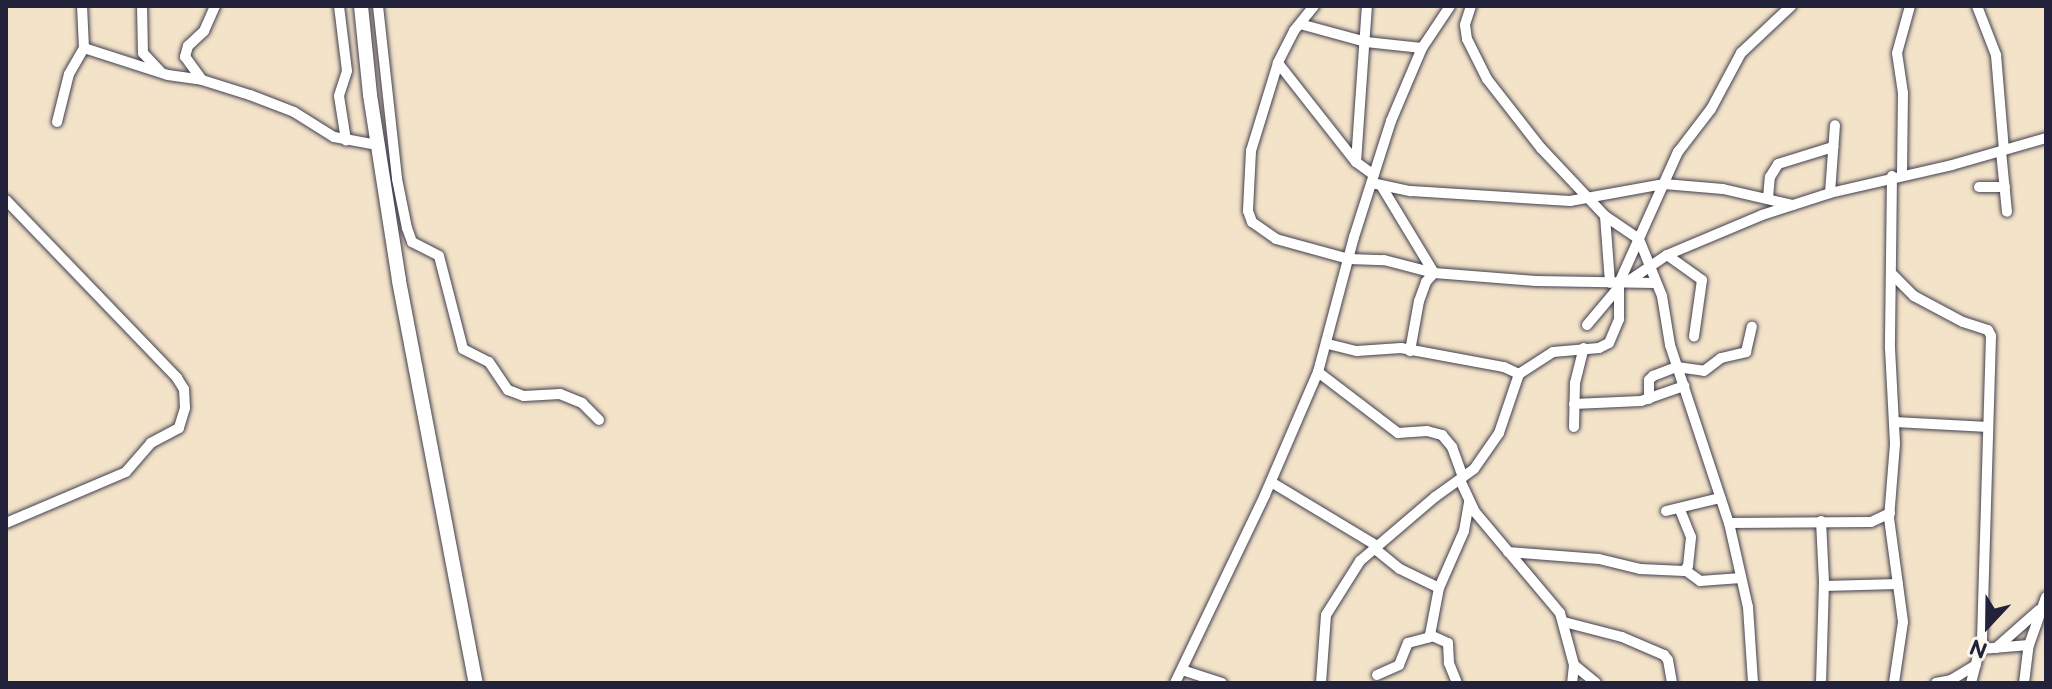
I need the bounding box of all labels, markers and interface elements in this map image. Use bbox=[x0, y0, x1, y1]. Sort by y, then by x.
north arrow bbox=[1948, 585, 2028, 665]
text: N bbox=[1966, 632, 1992, 663]

